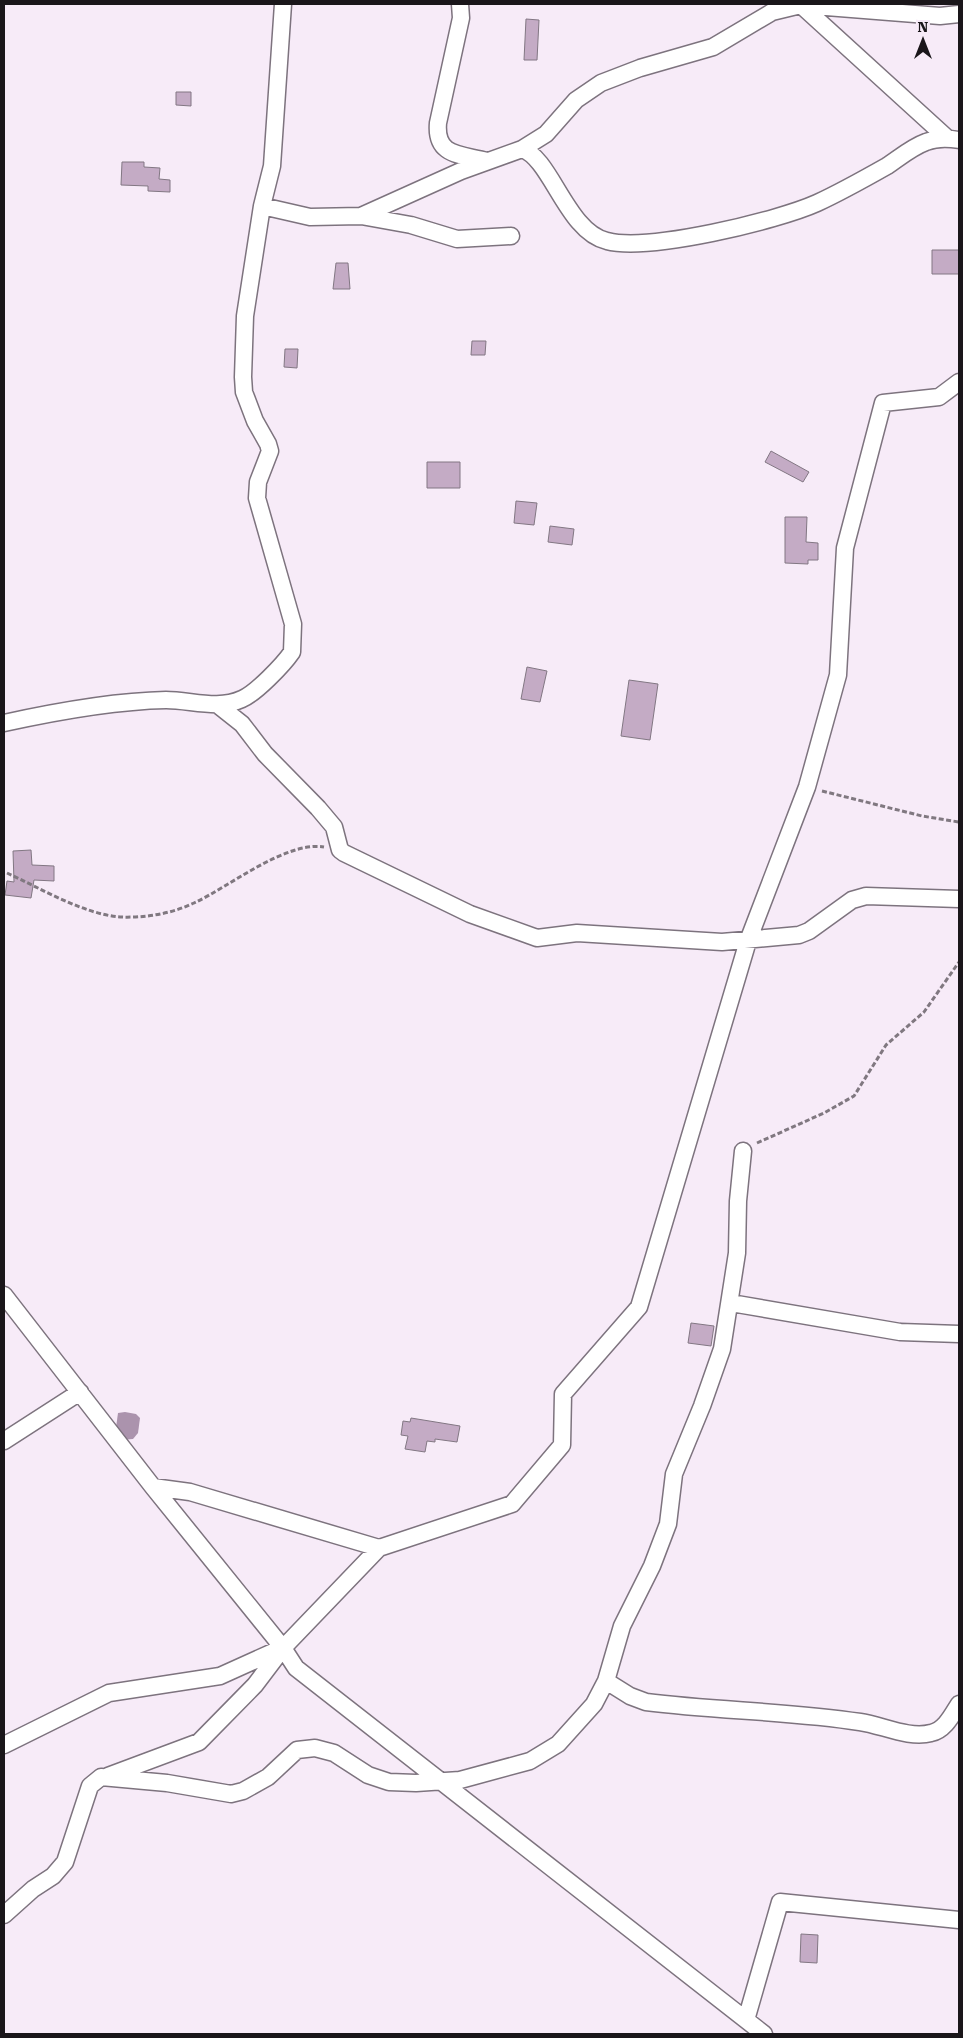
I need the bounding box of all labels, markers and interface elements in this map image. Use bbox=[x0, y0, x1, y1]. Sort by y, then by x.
north arrow bbox=[898, 15, 948, 65]
text: N bbox=[918, 19, 929, 35]

